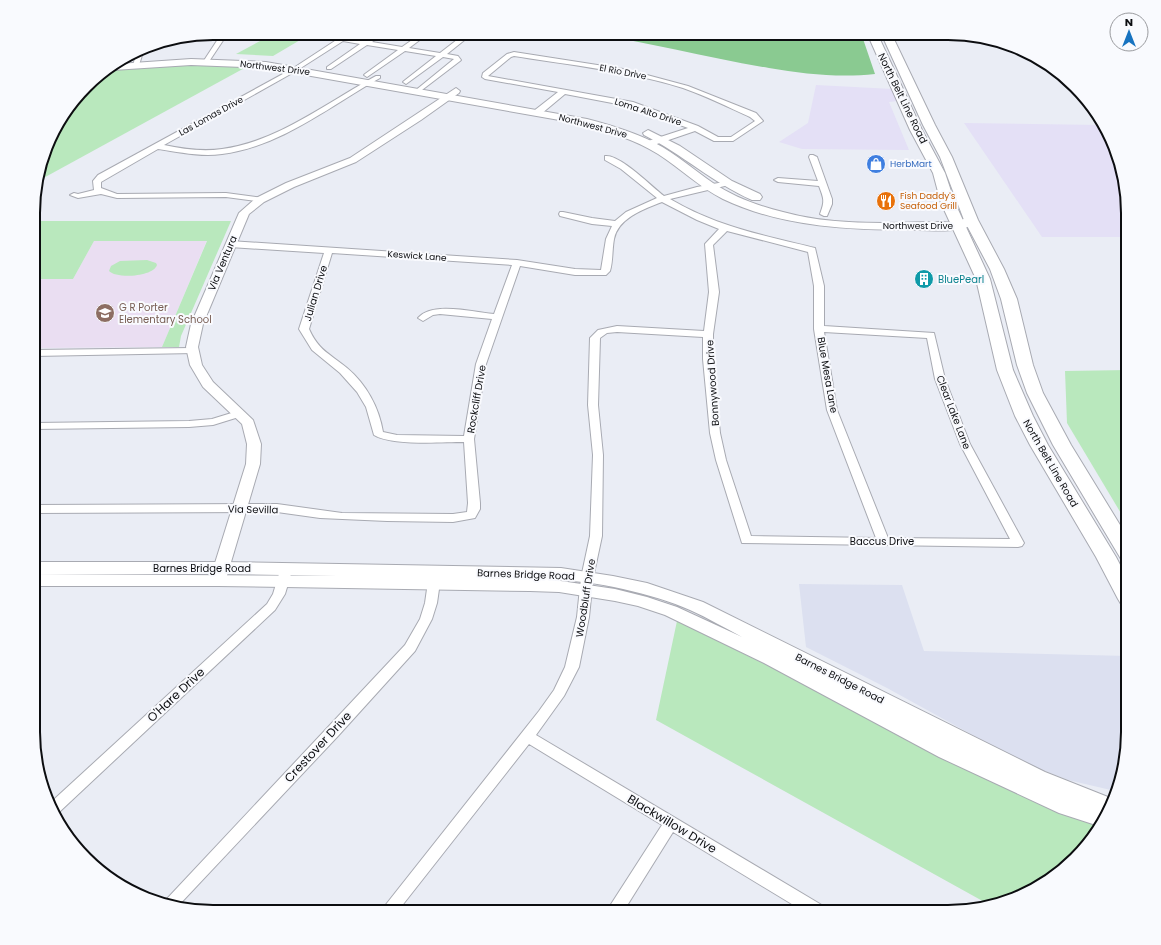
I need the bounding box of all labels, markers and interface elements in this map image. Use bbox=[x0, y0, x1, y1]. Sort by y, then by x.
north arrow bbox=[1109, 12, 1149, 52]
text: N bbox=[1125, 14, 1133, 30]
street label: North Belt Line Road bbox=[874, 50, 931, 146]
street label: Northwest Drive bbox=[239, 58, 311, 78]
street label: El Rio Drive bbox=[598, 62, 648, 83]
street label: Las Lomas Drive bbox=[177, 93, 246, 139]
street label: Loma Alto Drive bbox=[613, 96, 683, 129]
street label: Northwest Drive bbox=[557, 111, 629, 141]
shop icon: HerbMart bbox=[865, 153, 887, 175]
place label: HerbMart bbox=[890, 158, 932, 170]
restaurant icon: Fish Daddy's Seafood Grill bbox=[875, 190, 897, 212]
place label: Fish Daddy's Seafood Grill bbox=[900, 190, 957, 212]
street label: Northwest Drive bbox=[883, 220, 954, 232]
street label: Via Ventura bbox=[204, 233, 241, 293]
street label: Keswick Lane bbox=[387, 248, 447, 264]
street label: Julian Drive bbox=[300, 263, 331, 323]
building icon: BluePearl bbox=[913, 268, 935, 290]
place label: BluePearl bbox=[938, 272, 984, 287]
place label: G R Porter Elementary School bbox=[119, 300, 212, 327]
school or university icon: G R Porter Elementary School bbox=[94, 302, 116, 324]
street label: Blue Mesa Lane bbox=[813, 336, 842, 414]
street label: Bonnywood Drive bbox=[702, 339, 723, 427]
street label: Rockcliff Drive bbox=[463, 364, 490, 434]
street label: Clear Lake Lane bbox=[932, 373, 975, 451]
street label: North Belt Line Road bbox=[1019, 417, 1082, 510]
street label: Via Sevilla bbox=[228, 502, 278, 517]
street label: Baccus Drive bbox=[850, 534, 914, 549]
street label: Woodbluff Drive bbox=[572, 558, 599, 638]
street label: Barnes Bridge Road bbox=[153, 561, 251, 576]
street label: Barnes Bridge Road bbox=[477, 565, 575, 584]
street label: Barnes Bridge Road bbox=[793, 650, 887, 707]
street label: O'Hare Drive bbox=[143, 664, 208, 726]
street label: Crestover Drive bbox=[280, 707, 355, 786]
street label: Blackwillow Drive bbox=[624, 790, 720, 857]

